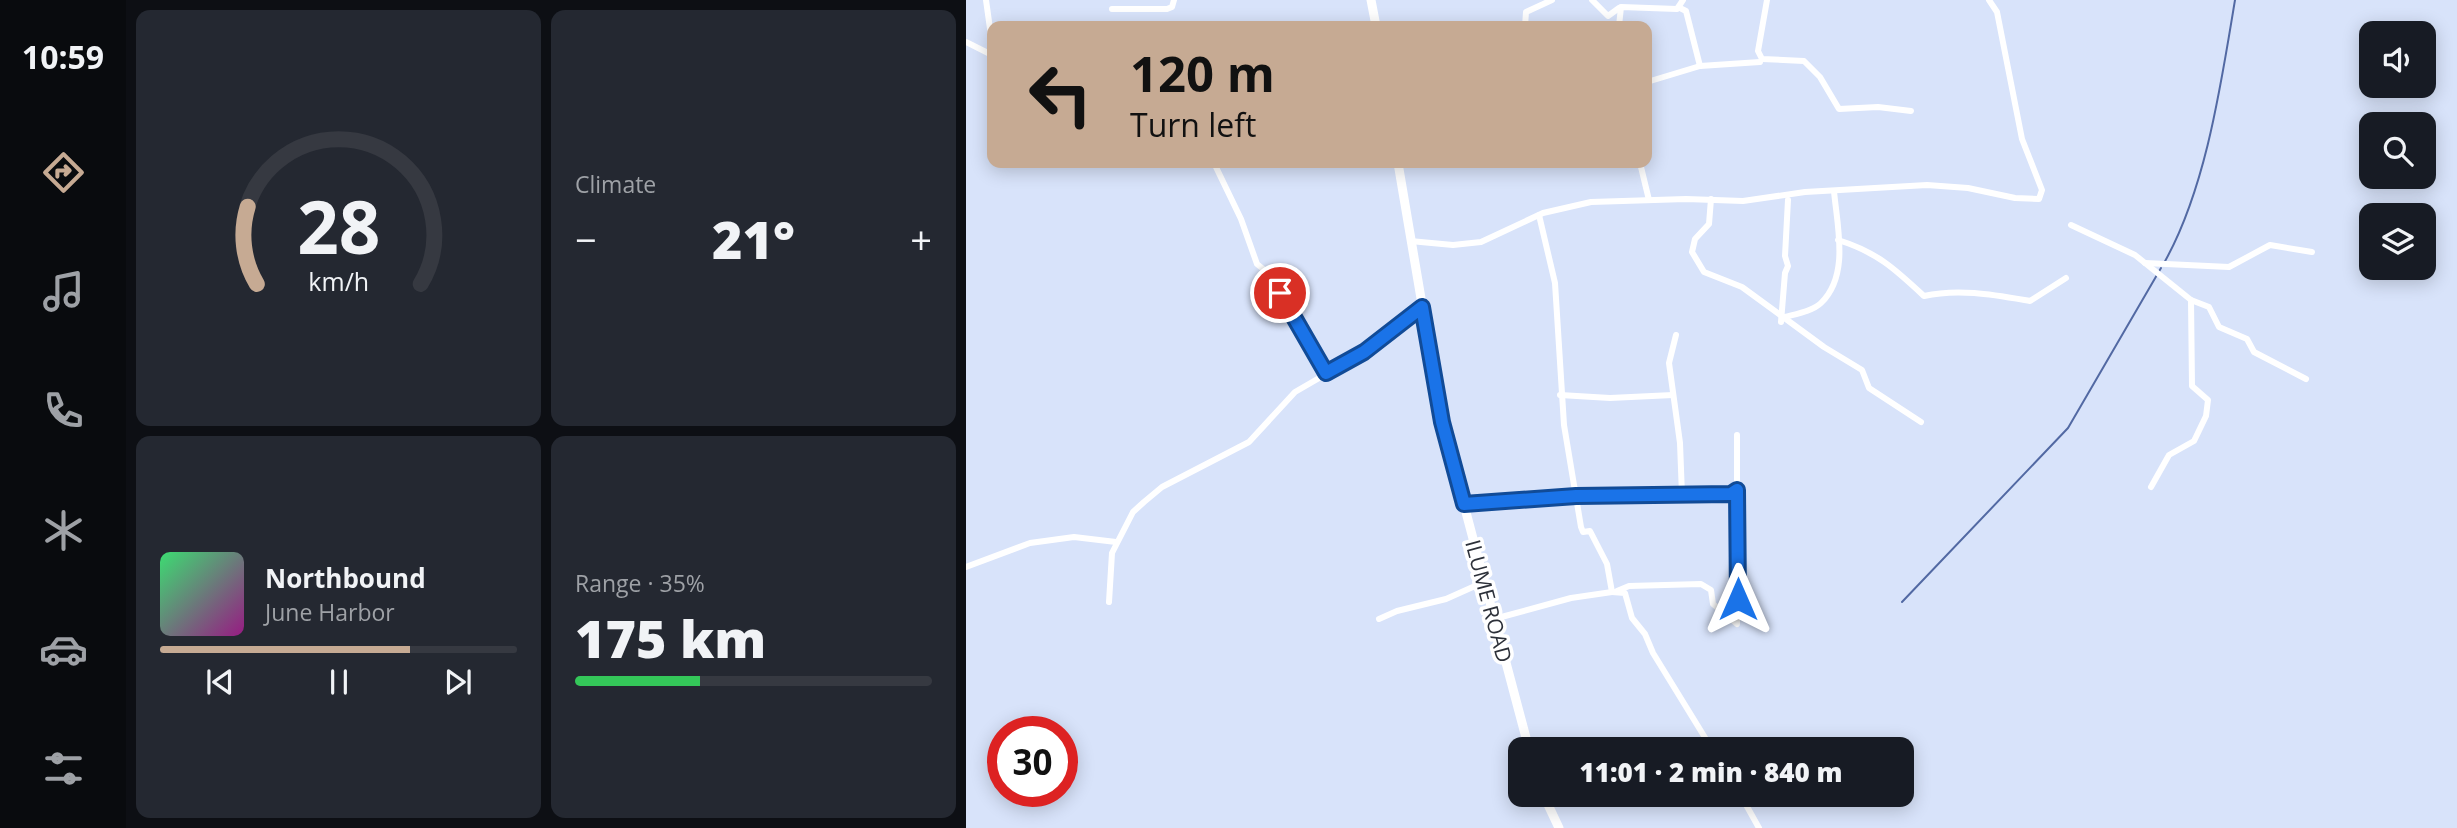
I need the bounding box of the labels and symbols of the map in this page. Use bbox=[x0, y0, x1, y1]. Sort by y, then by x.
pin bbox=[1250, 263, 1310, 323]
street label: ILUME ROAD bbox=[1459, 537, 1519, 665]
position arrow bbox=[1701, 562, 1775, 636]
speed limit sign: 30 bbox=[987, 716, 1078, 807]

